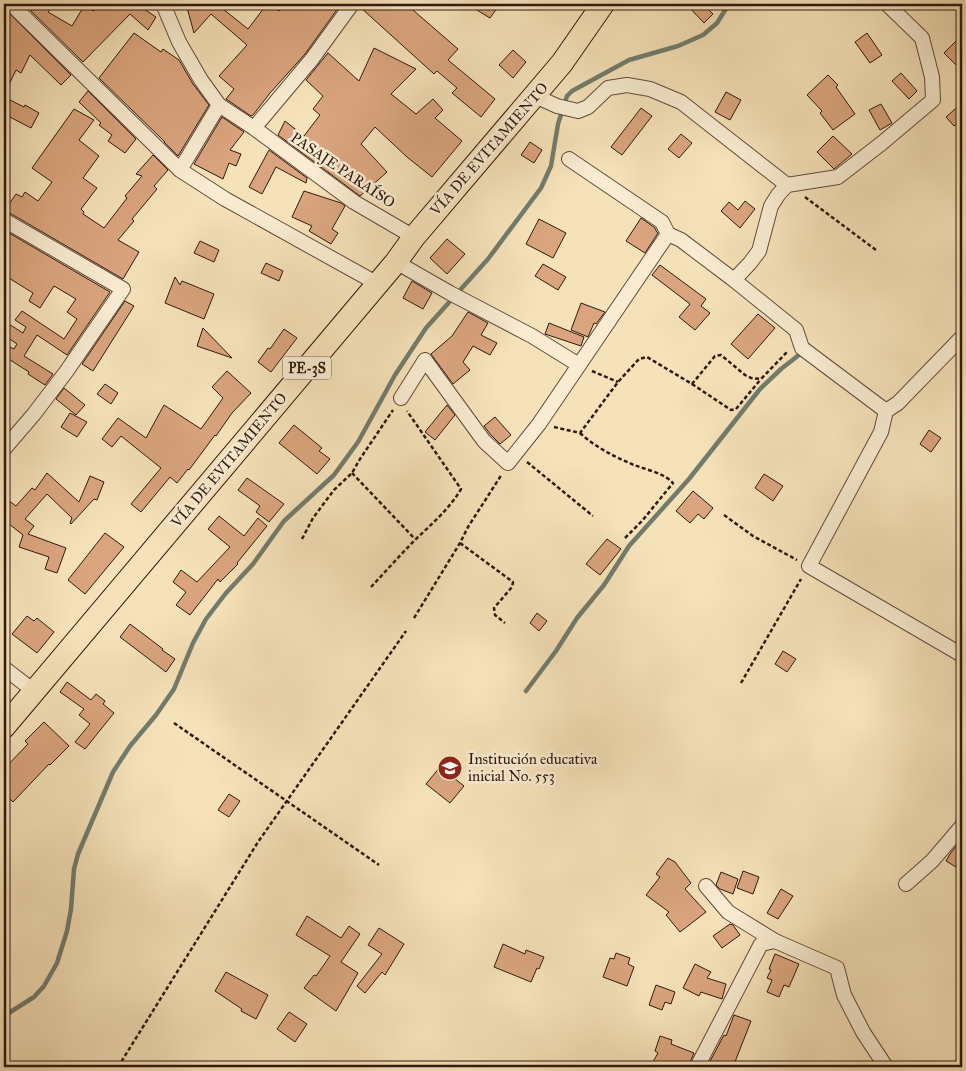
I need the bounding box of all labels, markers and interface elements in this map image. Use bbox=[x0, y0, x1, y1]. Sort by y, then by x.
street label: VÍA DE EVITAMIENTO bbox=[425, 78, 552, 220]
street label: PASAJE PARAÍSO bbox=[287, 128, 399, 212]
road number: PE-3S bbox=[283, 356, 331, 379]
street label: VÍA DE EVITAMIENTO bbox=[166, 388, 291, 532]
place label: Institución educativa inicial No. 553 bbox=[468, 750, 598, 785]
school or university icon: Institución educativa inicial No. 553 bbox=[437, 755, 463, 781]

